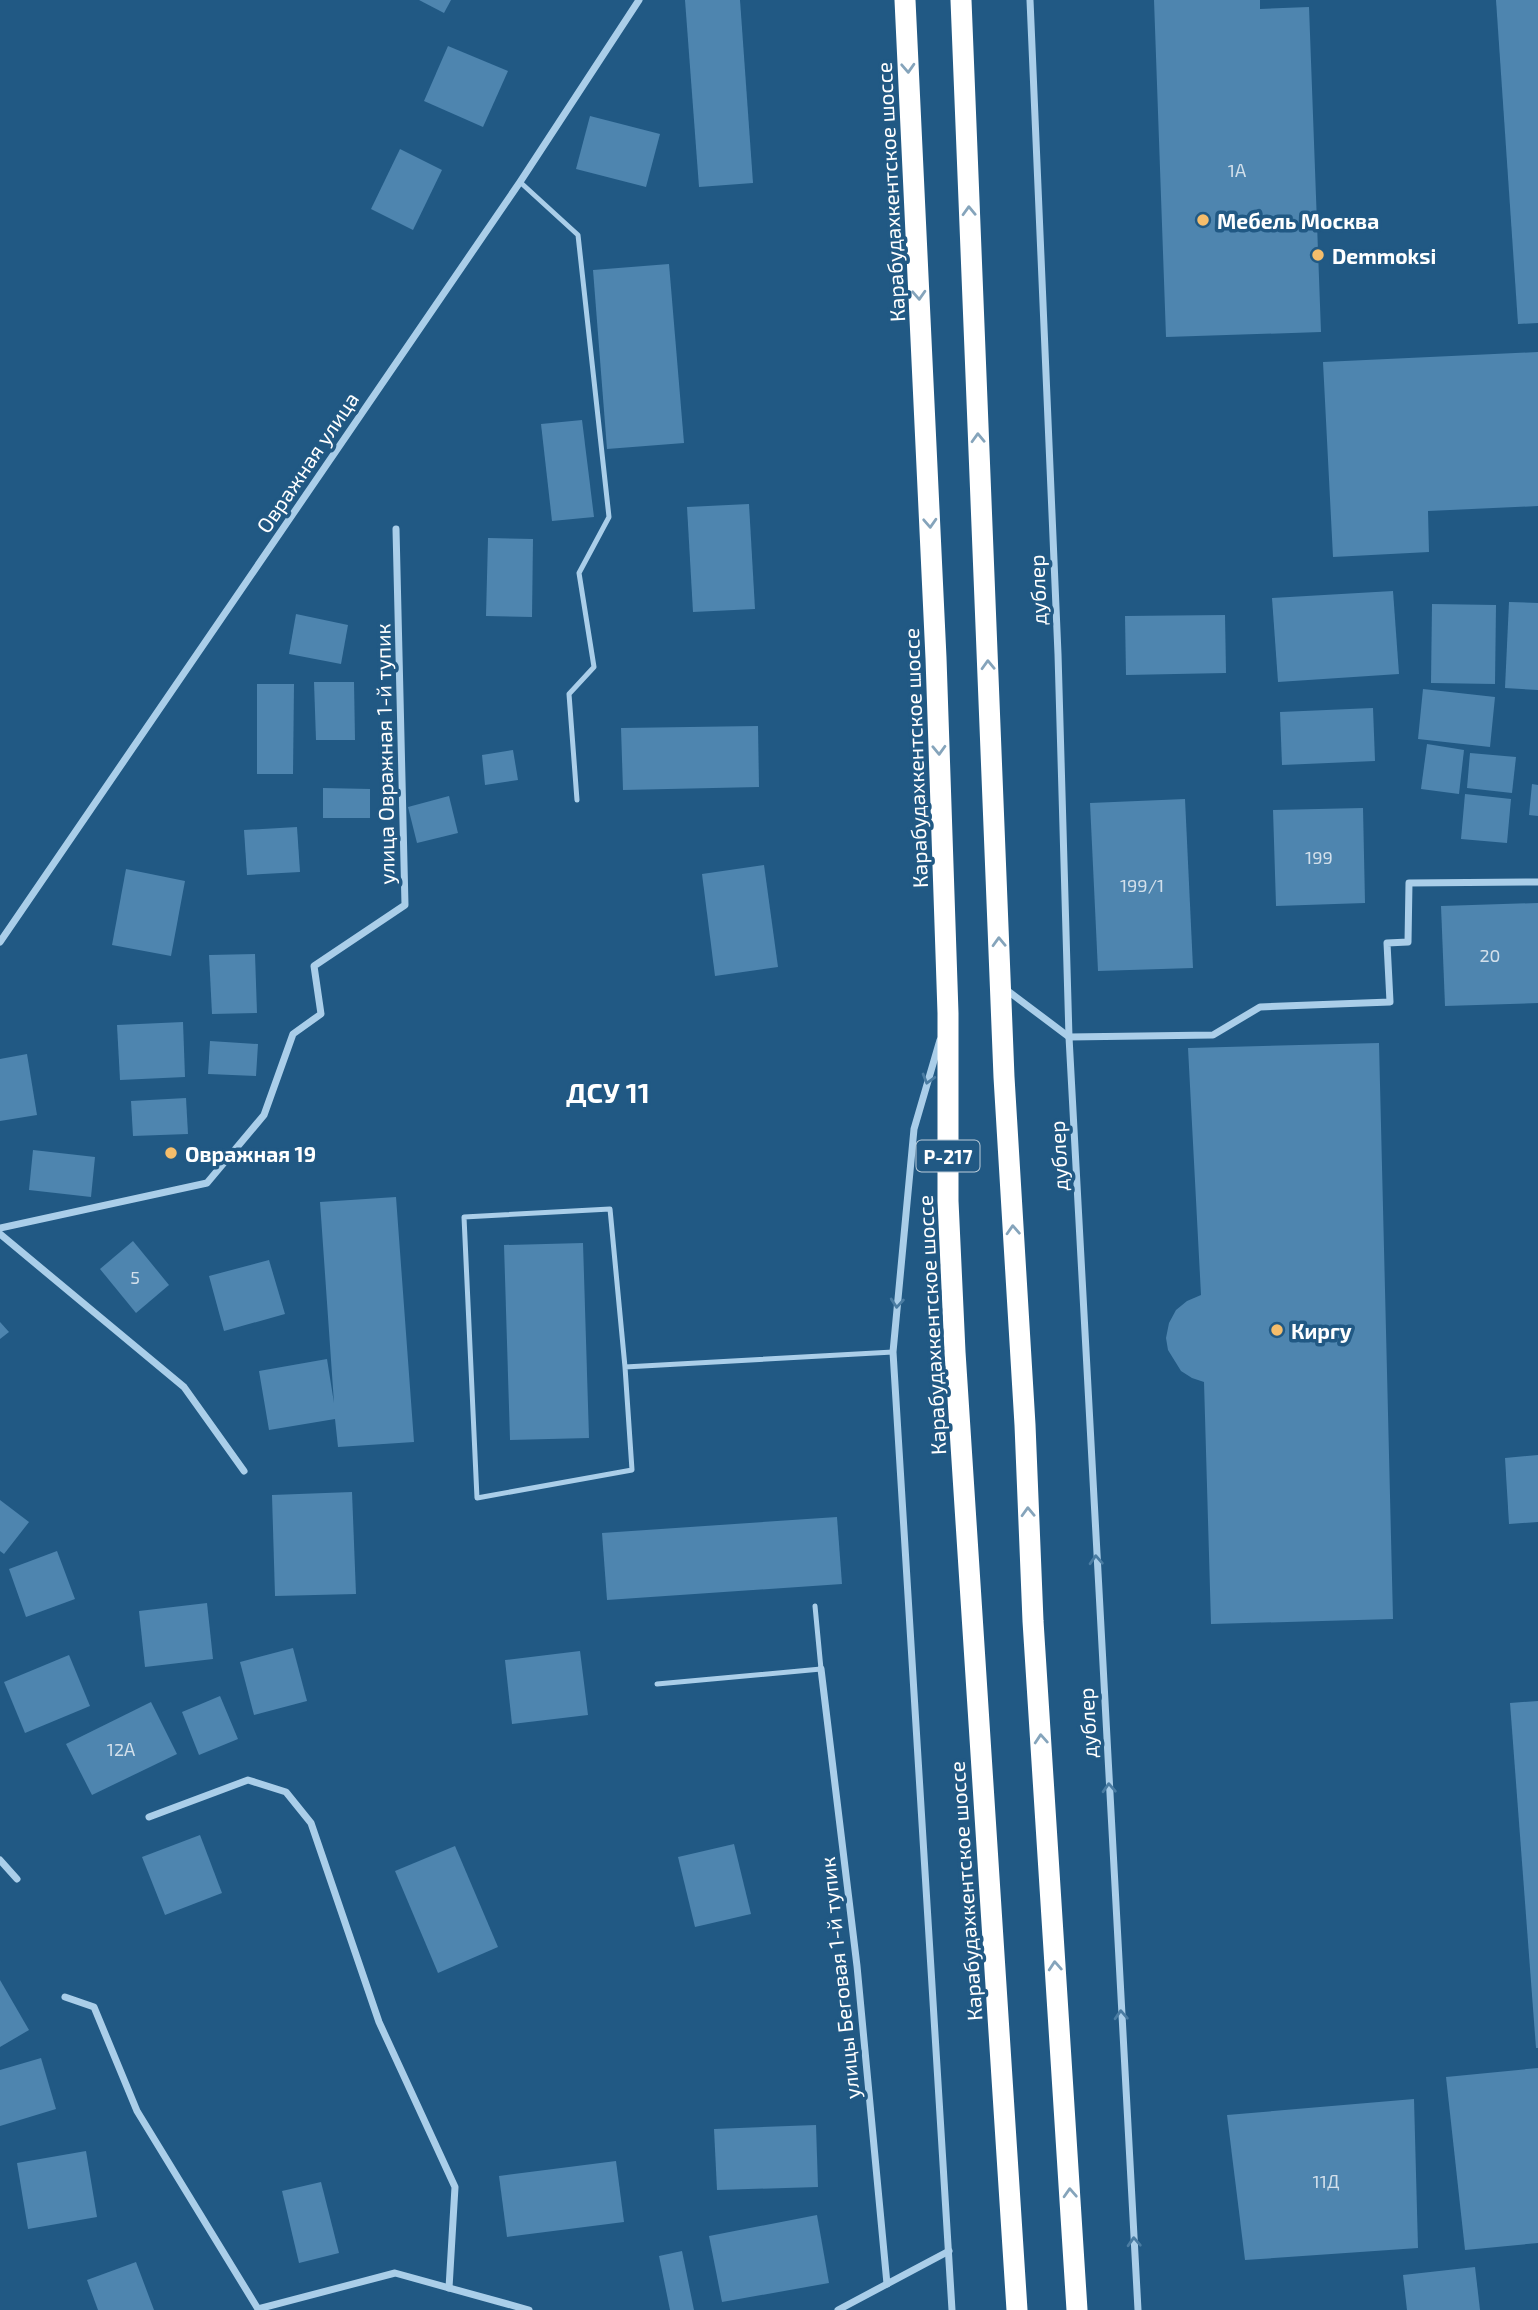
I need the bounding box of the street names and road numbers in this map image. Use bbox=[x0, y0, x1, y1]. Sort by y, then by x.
street label: Карабудахкентское шоссе bbox=[871, 61, 910, 323]
street label: Овражная улица bbox=[251, 387, 364, 538]
street label: дублер bbox=[1023, 554, 1052, 626]
street label: улица Овражная 1-й тупик bbox=[369, 623, 400, 885]
street label: Карабудахкентское шоссе bbox=[898, 627, 933, 889]
street label: дублер bbox=[1044, 1120, 1073, 1192]
road number: Р-217 bbox=[916, 1140, 979, 1172]
street label: Карабудахкентское шоссе bbox=[912, 1194, 951, 1456]
street label: дублер bbox=[1073, 1687, 1102, 1759]
street label: Карабудахкентское шоссе bbox=[943, 1760, 988, 2022]
street label: улицы Беговая 1-й тупик bbox=[814, 1855, 865, 2100]

